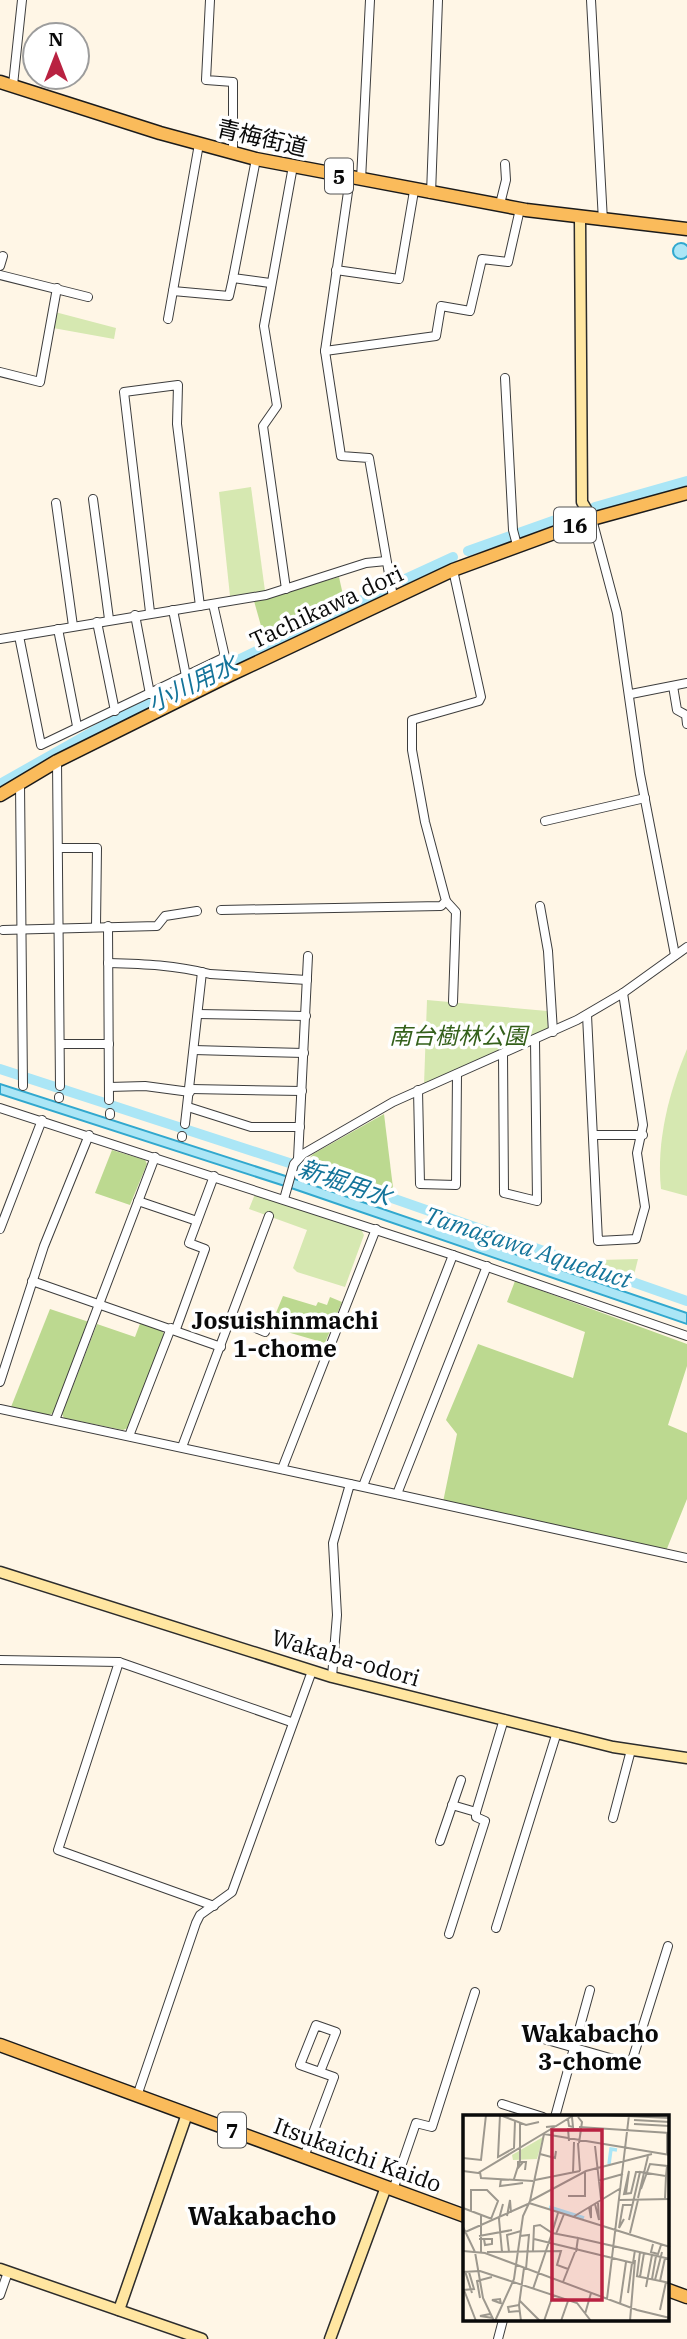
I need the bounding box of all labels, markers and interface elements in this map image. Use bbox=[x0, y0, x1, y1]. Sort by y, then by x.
north arrow bbox=[21, 21, 91, 91]
text: N bbox=[48, 27, 64, 51]
street label: 青梅街道 bbox=[214, 112, 310, 162]
road number: 5 bbox=[325, 158, 353, 194]
road number: 16 bbox=[554, 508, 596, 542]
street label: Tachikawa dori bbox=[244, 557, 408, 655]
water label: 小川用水 bbox=[142, 646, 245, 718]
park label: 南台樹林公園 bbox=[389, 1020, 530, 1050]
water label: 新堀用水 bbox=[294, 1151, 398, 1214]
water label: Tamagawa Aqueduct bbox=[421, 1198, 637, 1296]
district label: Josuishinmachi 1-chome bbox=[191, 1304, 379, 1364]
street label: Wakaba-odori bbox=[268, 1622, 424, 1692]
district label: Wakabacho 3-chome bbox=[521, 2017, 659, 2077]
street label: Itsukaichi Kaido bbox=[270, 2110, 446, 2198]
road number: 7 bbox=[218, 2112, 246, 2148]
inset map bbox=[463, 2115, 670, 2322]
district label: Wakabacho bbox=[188, 2198, 336, 2232]

